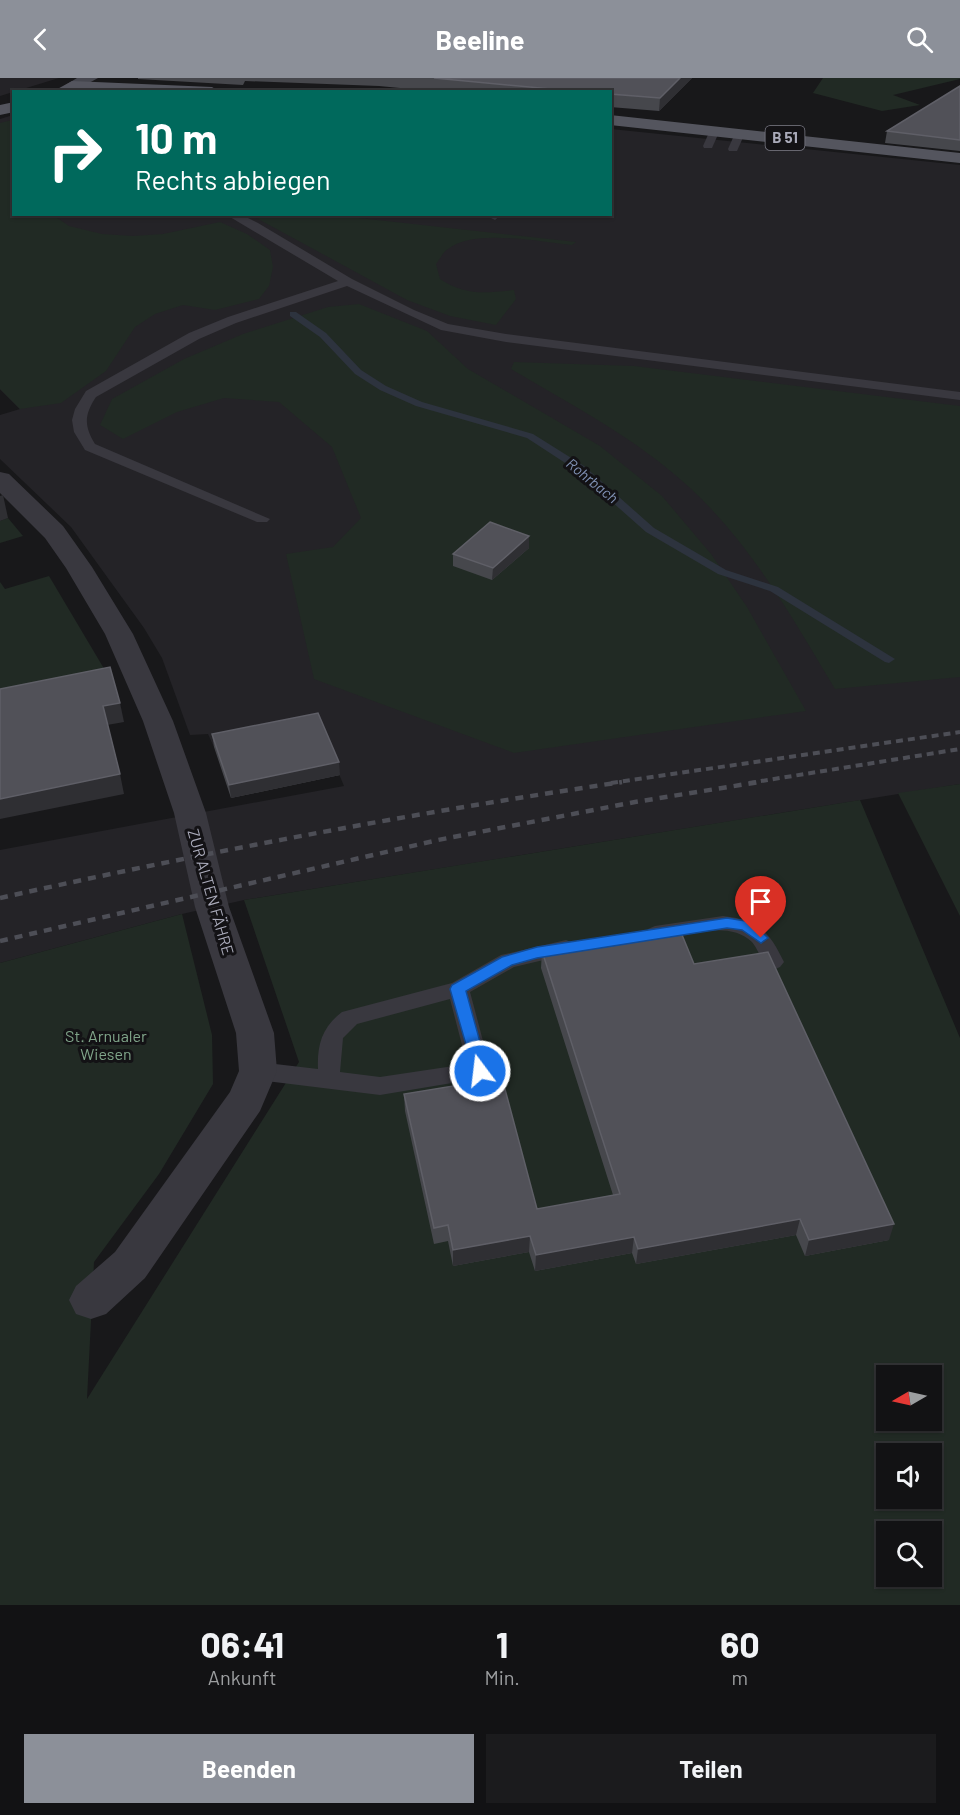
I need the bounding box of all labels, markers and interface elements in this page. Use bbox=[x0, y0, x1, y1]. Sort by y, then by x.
icon: back bbox=[24, 23, 57, 56]
text: Beeline bbox=[435, 23, 525, 55]
icon: search bbox=[903, 23, 936, 56]
text: 10 m bbox=[135, 112, 217, 162]
icon: right bbox=[36, 114, 114, 192]
road number: B 51 bbox=[766, 126, 804, 150]
text: Rechts abbiegen bbox=[135, 163, 331, 195]
water label: Rohrbach bbox=[563, 454, 622, 507]
street label: ZUR ALTEN FÄHRE bbox=[184, 827, 239, 957]
pin bbox=[735, 876, 786, 938]
icon: arrive bbox=[744, 885, 777, 918]
park label: St. Arnualer Wiesen bbox=[65, 1026, 147, 1063]
position arrow bbox=[448, 1039, 512, 1103]
north arrow bbox=[876, 1365, 942, 1431]
map controls bbox=[876, 1365, 942, 1587]
button: sound bbox=[876, 1443, 942, 1509]
button: search bbox=[876, 1521, 942, 1587]
text: 06:41 bbox=[200, 1622, 284, 1665]
text: 1 bbox=[496, 1622, 508, 1665]
text: 60 bbox=[720, 1622, 760, 1665]
text: Ankunft bbox=[208, 1665, 277, 1689]
text: Min. bbox=[484, 1665, 520, 1689]
text: m bbox=[732, 1665, 748, 1689]
button: Beenden bbox=[24, 1734, 474, 1803]
button: Teilen bbox=[486, 1734, 936, 1803]

